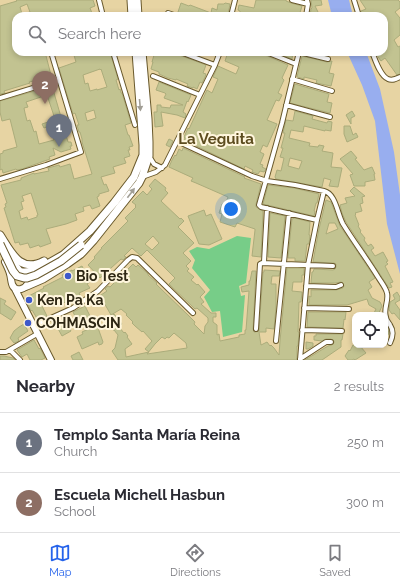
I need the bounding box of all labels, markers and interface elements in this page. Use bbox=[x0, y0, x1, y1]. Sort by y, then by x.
search box bbox=[12, 12, 388, 56]
icon: search bbox=[26, 23, 48, 45]
text: Search here bbox=[58, 25, 141, 43]
pin: 2 bbox=[32, 71, 58, 104]
one-way arrow bbox=[137, 99, 144, 111]
pin: 1 bbox=[46, 114, 72, 147]
district label: La Veguita bbox=[178, 130, 254, 148]
one-way arrow bbox=[127, 187, 135, 198]
your location bbox=[221, 199, 241, 219]
place label: Bio Test bbox=[76, 268, 129, 284]
marker: Bio Test bbox=[63, 271, 73, 281]
place label: Ken Pa Ka bbox=[37, 292, 103, 308]
marker: Ken Pa Ka bbox=[24, 295, 34, 305]
map controls bbox=[352, 312, 388, 348]
button: locate bbox=[352, 312, 388, 348]
place label: COHMASCIN bbox=[36, 315, 121, 331]
marker: COHMASCIN bbox=[23, 318, 33, 328]
text: Nearby bbox=[16, 376, 75, 396]
text: 2 results bbox=[334, 379, 384, 394]
text: Templo Santa María Reina bbox=[54, 426, 240, 444]
text: 1 bbox=[26, 435, 32, 450]
text: 250 m bbox=[347, 435, 384, 450]
text: Church bbox=[54, 444, 97, 459]
text: Escuela Michell Hasbun bbox=[54, 486, 225, 504]
text: 2 bbox=[25, 495, 33, 510]
text: 300 m bbox=[346, 495, 384, 510]
text: School bbox=[54, 504, 96, 519]
tab: Map bbox=[49, 542, 72, 579]
tab: Directions bbox=[170, 542, 221, 579]
tab: Saved bbox=[319, 542, 351, 579]

